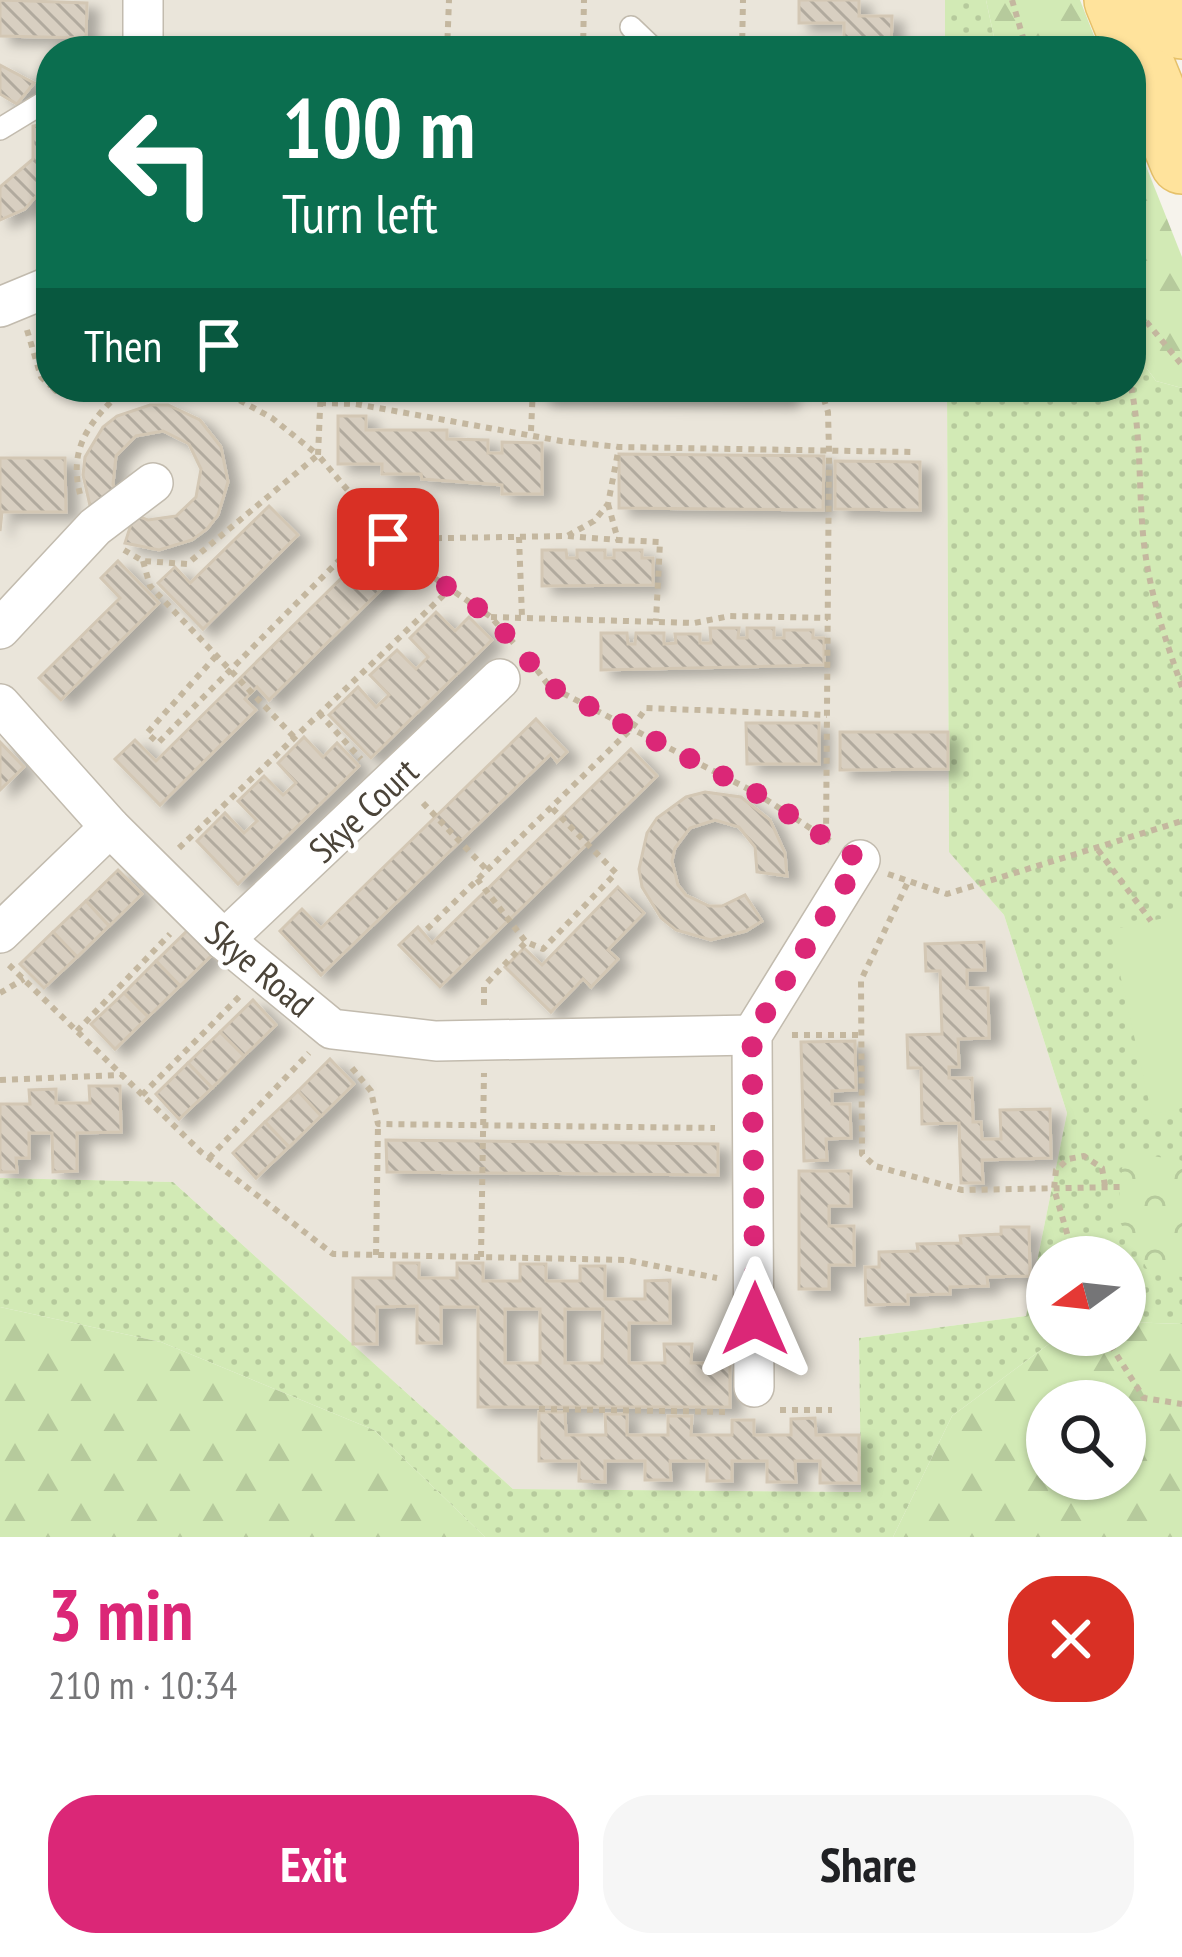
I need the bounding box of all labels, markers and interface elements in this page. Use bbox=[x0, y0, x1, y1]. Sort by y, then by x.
text: 100 m bbox=[282, 72, 475, 181]
icon: left bbox=[84, 84, 240, 240]
text: Turn left bbox=[282, 178, 438, 248]
icon: arrive bbox=[186, 312, 252, 378]
text: Then bbox=[84, 316, 162, 374]
pin bbox=[337, 488, 439, 590]
icon: arrive bbox=[355, 506, 421, 572]
street label: Skye Court bbox=[298, 747, 428, 872]
street label: Skye Road bbox=[196, 909, 324, 1027]
north arrow bbox=[1026, 1236, 1146, 1356]
map controls bbox=[1026, 1236, 1146, 1500]
position arrow bbox=[692, 1256, 818, 1382]
button: search bbox=[1026, 1380, 1146, 1500]
text: 3 min bbox=[48, 1567, 193, 1660]
button: close bbox=[1008, 1576, 1134, 1702]
text: 210 m · 10:34 bbox=[48, 1659, 237, 1710]
button: Exit bbox=[48, 1795, 579, 1933]
button: Share bbox=[603, 1795, 1134, 1933]

